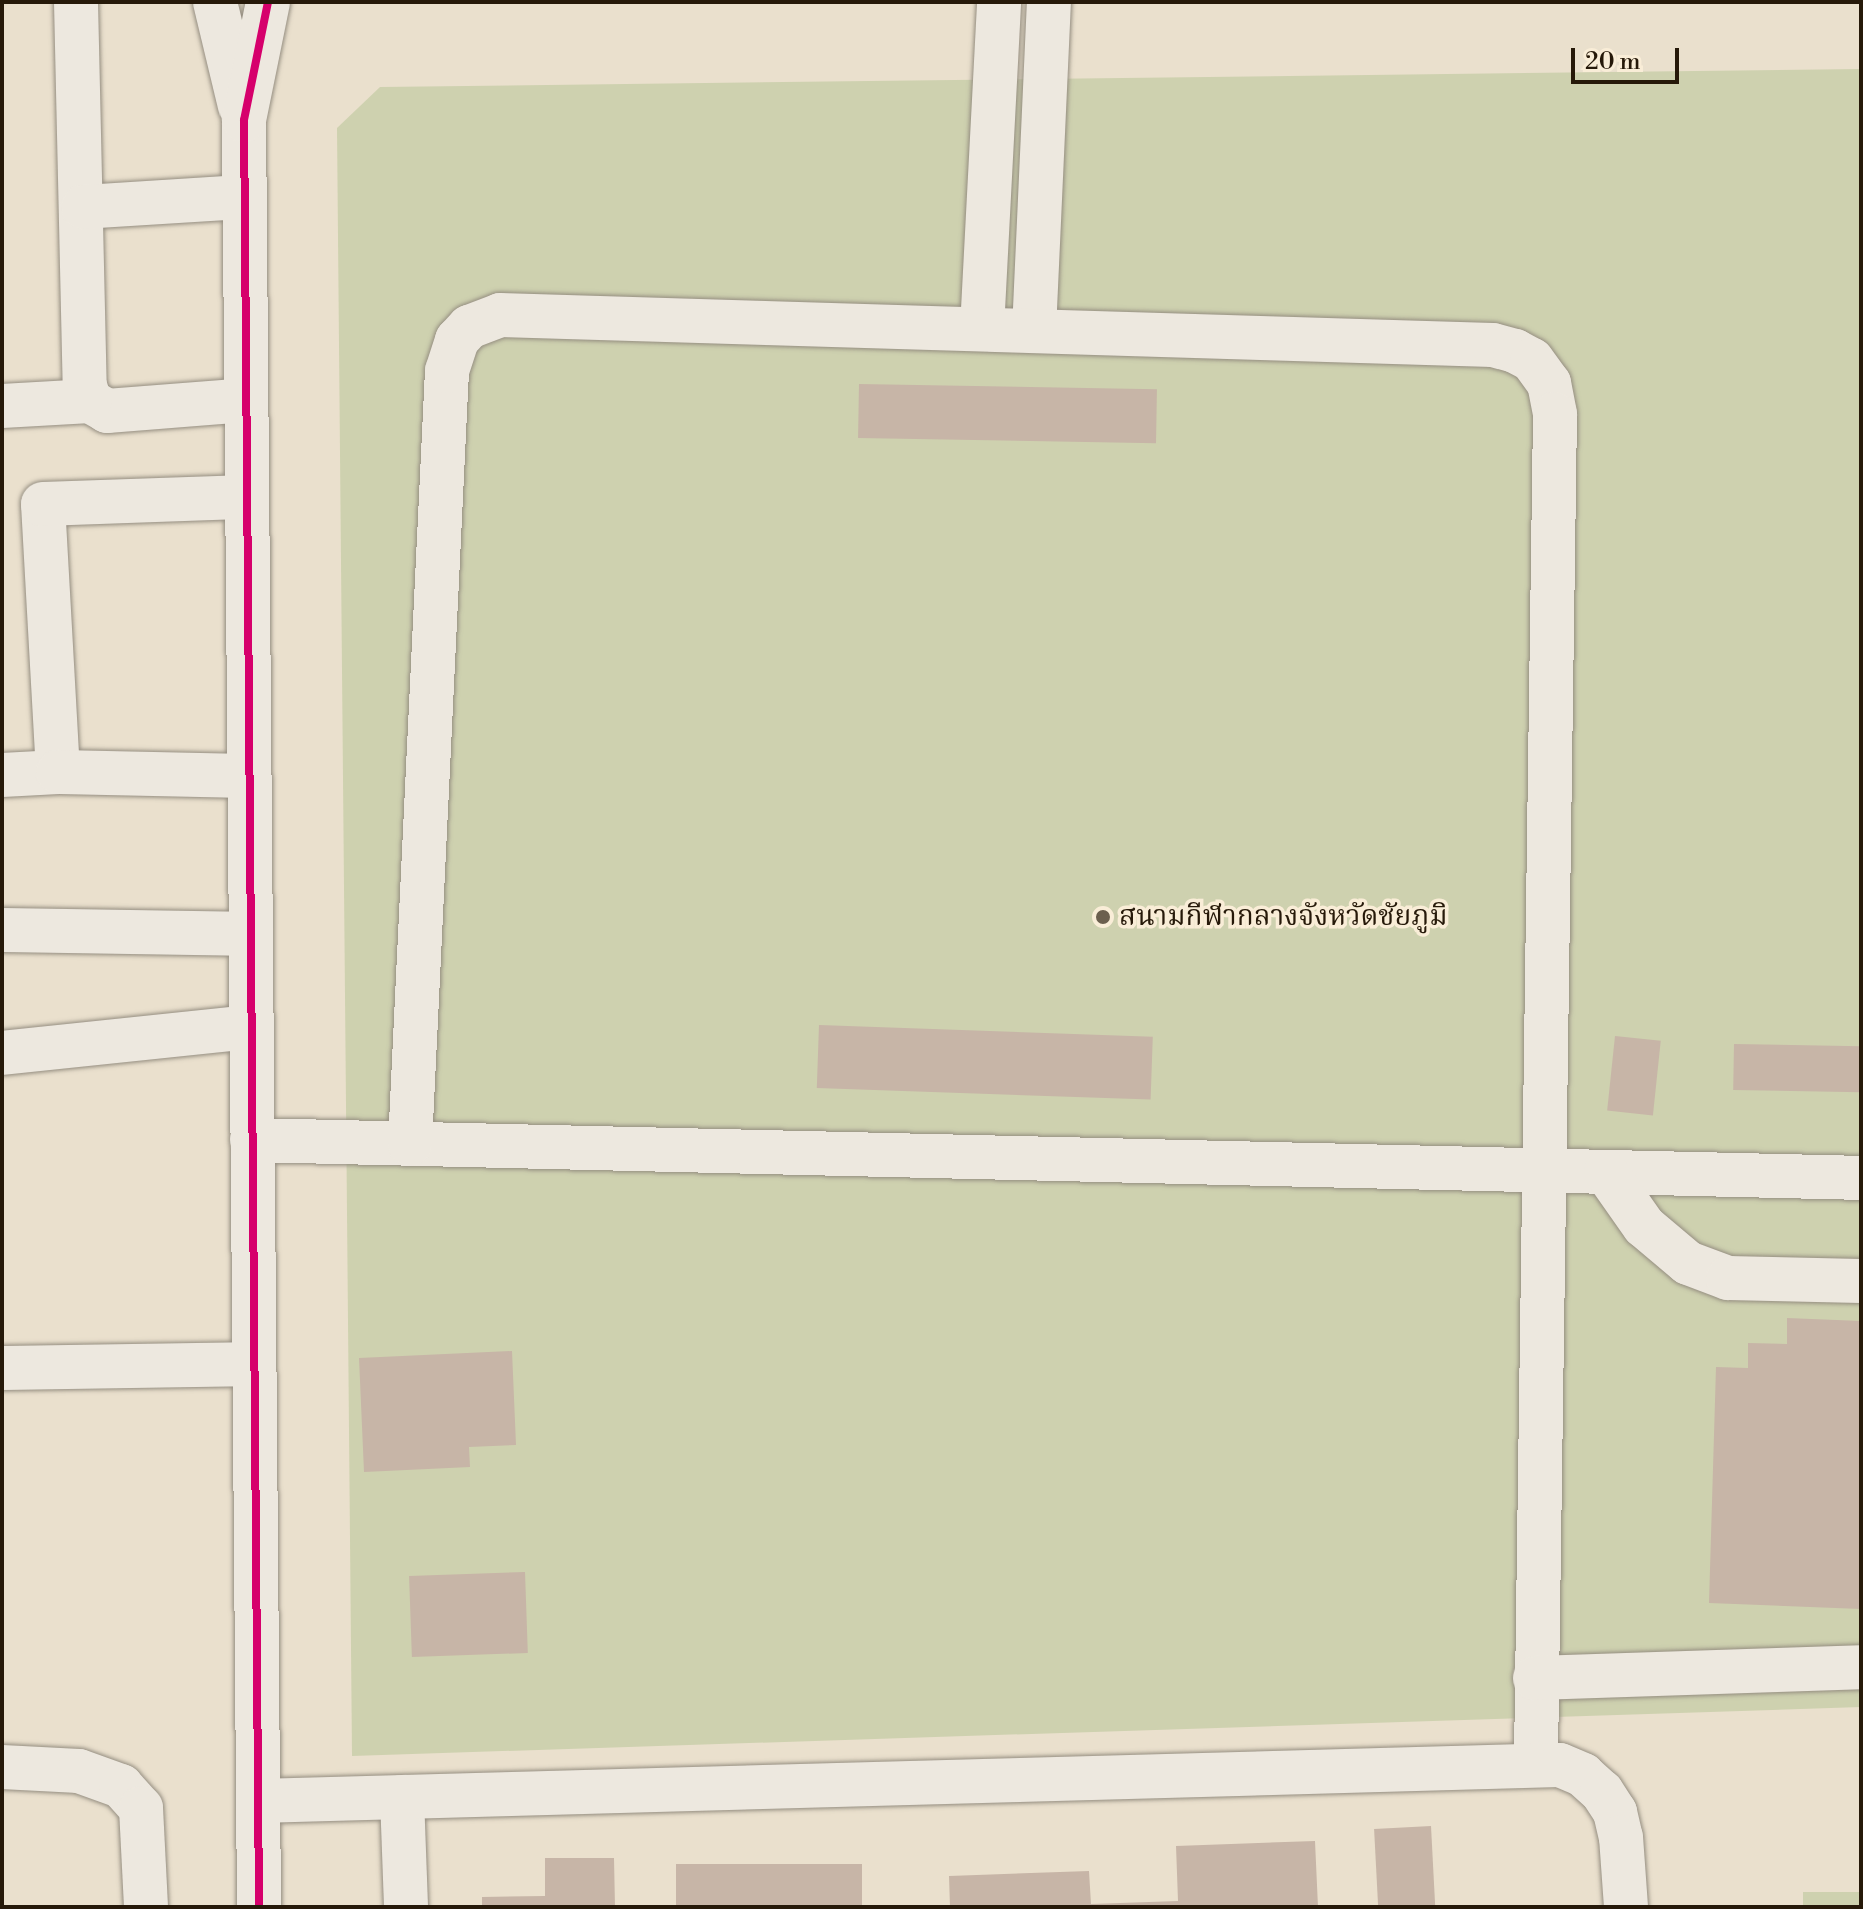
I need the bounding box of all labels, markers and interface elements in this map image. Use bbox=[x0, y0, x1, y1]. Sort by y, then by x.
scale bar bbox=[1575, 32, 1683, 82]
text: 20 m bbox=[1585, 47, 1641, 77]
place label: สนามกีฬากลางจังหวัดชัยภูมิ bbox=[1119, 900, 1448, 934]
marker: สนามกีฬากลางจังหวัดชัยภูมิ bbox=[1094, 908, 1112, 926]

